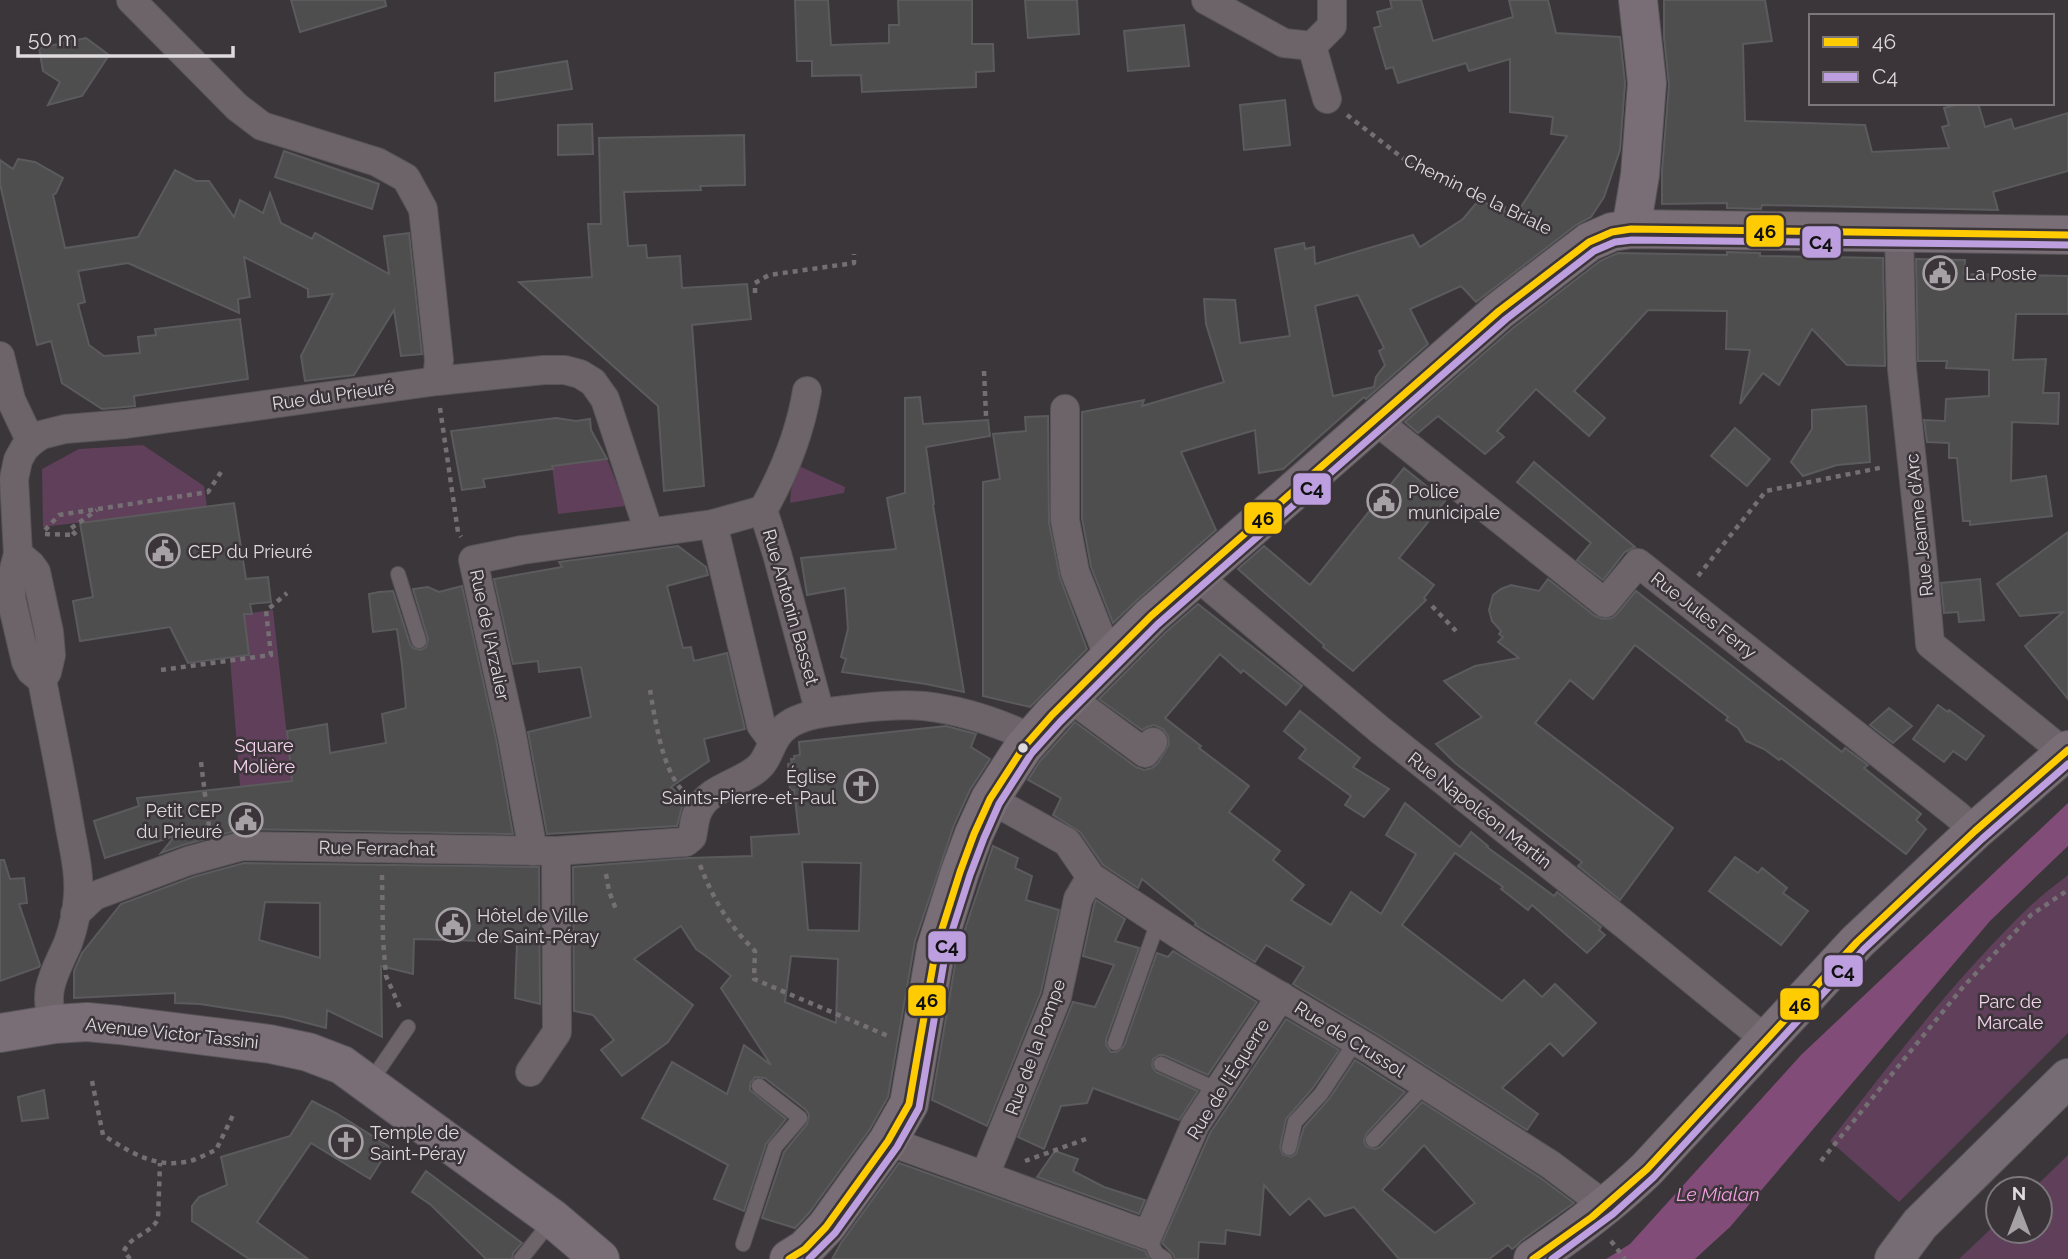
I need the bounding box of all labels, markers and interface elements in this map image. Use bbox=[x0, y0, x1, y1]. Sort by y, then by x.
scale bar bbox=[18, 14, 233, 58]
legend bbox=[1809, 14, 2054, 105]
text: 50 m bbox=[28, 26, 77, 51]
text: 46 bbox=[1872, 29, 1896, 54]
text: C4 bbox=[1872, 64, 1898, 89]
street label: Chemin de la Briale bbox=[1401, 149, 1556, 239]
line badge: 46 bbox=[1745, 214, 1785, 248]
text: 46 bbox=[1754, 220, 1776, 242]
line badge: C4 bbox=[1801, 225, 1842, 259]
text: C4 bbox=[1809, 231, 1833, 253]
public building icon: La Poste bbox=[1921, 254, 1959, 292]
place label: La Poste bbox=[1965, 263, 2037, 284]
street label: Rue du Prieuré bbox=[271, 376, 396, 414]
street label: Rue Jeanne d'Arc bbox=[1901, 452, 1937, 598]
line badge: C4 bbox=[1292, 472, 1332, 506]
text: C4 bbox=[1300, 477, 1324, 499]
place label: Police municipale bbox=[1408, 481, 1500, 523]
public building icon: Police municipale bbox=[1365, 482, 1403, 520]
line badge: 46 bbox=[1243, 501, 1283, 535]
text: 46 bbox=[1252, 507, 1274, 529]
street label: Rue Antonin Basset bbox=[759, 527, 823, 687]
public building icon: CEP du Prieuré bbox=[144, 532, 182, 570]
place label: CEP du Prieuré bbox=[188, 541, 313, 562]
street label: Rue de l'Arzalier bbox=[466, 567, 514, 703]
street label: Rue Jules Ferry bbox=[1647, 567, 1761, 663]
park label: Square Molière bbox=[233, 735, 296, 777]
unlabelled marker bbox=[1016, 741, 1030, 755]
street label: Rue Napoléon Martin bbox=[1404, 747, 1556, 873]
place label: Église Saints-Pierre-et-Paul bbox=[662, 765, 836, 808]
church icon: Église Saints-Pierre-et-Paul bbox=[842, 767, 880, 805]
place label: Petit CEP du Prieuré bbox=[136, 800, 222, 842]
public building icon: Petit CEP du Prieuré bbox=[227, 801, 265, 839]
street label: Rue Ferrachat bbox=[319, 836, 435, 860]
place label: Hôtel de Ville de Saint-Péray bbox=[477, 905, 599, 947]
public building icon: Hôtel de Ville de Saint-Péray bbox=[434, 906, 472, 944]
line badge: C4 bbox=[927, 930, 967, 963]
text: C4 bbox=[935, 935, 959, 957]
line badge: C4 bbox=[1823, 954, 1864, 988]
text: C4 bbox=[1831, 960, 1855, 982]
street label: Rue de la Pompe bbox=[1001, 976, 1069, 1118]
line badge: 46 bbox=[907, 984, 947, 1017]
line badge: 46 bbox=[1779, 987, 1820, 1021]
text: 46 bbox=[916, 989, 938, 1011]
park label: Parc de Marcale bbox=[1977, 991, 2044, 1033]
text: 46 bbox=[1789, 993, 1811, 1015]
street label: Rue de Crussol bbox=[1291, 997, 1409, 1081]
street label: Avenue Victor Tassini bbox=[84, 1013, 260, 1053]
street label: Rue de l'Équerre bbox=[1182, 1014, 1274, 1143]
place label: Temple de Saint-Péray bbox=[370, 1122, 466, 1164]
church icon: Temple de Saint-Péray bbox=[327, 1123, 365, 1161]
north arrow bbox=[1984, 1175, 2054, 1245]
text: N bbox=[2012, 1182, 2026, 1204]
water label: Le Mialan bbox=[1676, 1183, 1760, 1205]

